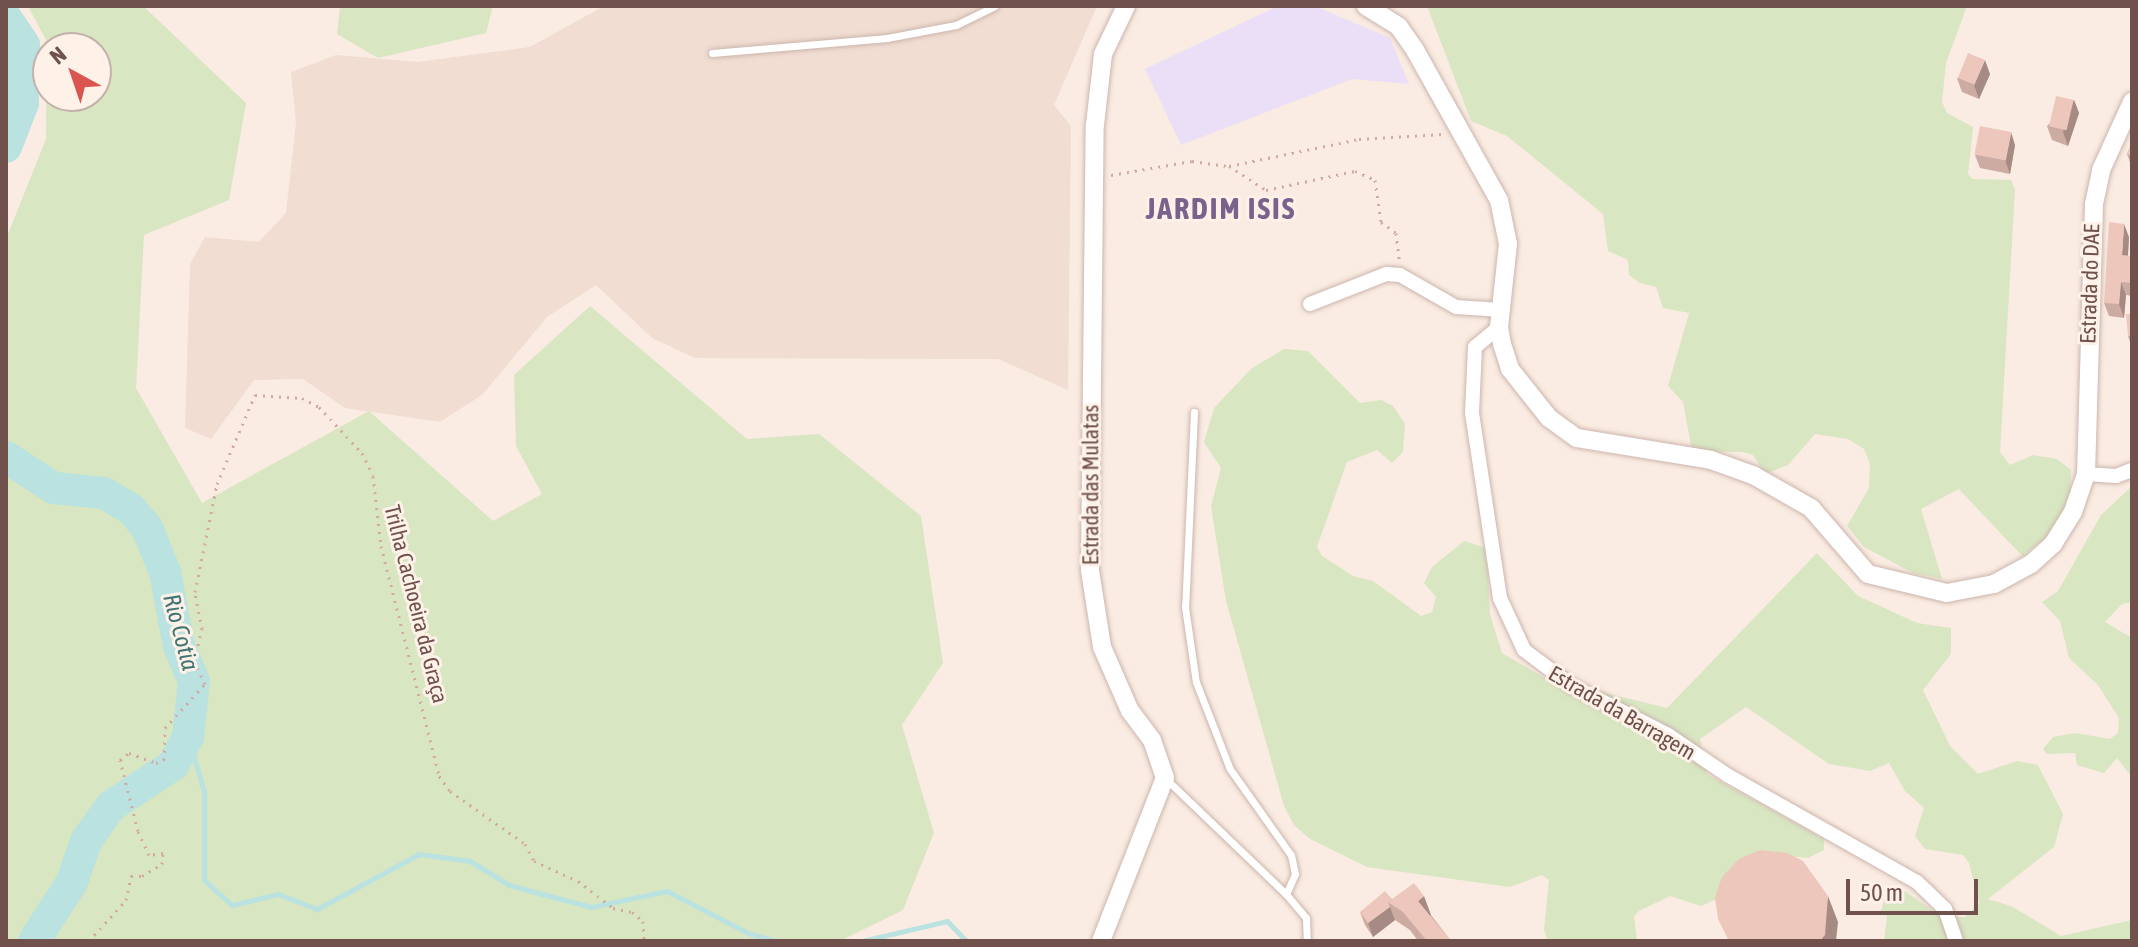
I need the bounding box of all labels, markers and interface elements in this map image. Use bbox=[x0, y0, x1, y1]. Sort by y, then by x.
north arrow bbox=[32, 32, 112, 112]
text: N bbox=[45, 41, 71, 69]
district label: JARDIM ISIS bbox=[1146, 190, 1296, 226]
street label: Estrada do DAE bbox=[2075, 224, 2105, 344]
street label: Estrada das Mulatas bbox=[1078, 405, 1104, 565]
street label: Trilha Cachoeira da Graça bbox=[379, 502, 453, 706]
water label: Rio Cotia bbox=[157, 591, 205, 673]
street label: Estrada da Barragem bbox=[1544, 660, 1700, 766]
scale bar bbox=[1850, 863, 1982, 913]
text: 50 m bbox=[1860, 879, 1903, 906]

